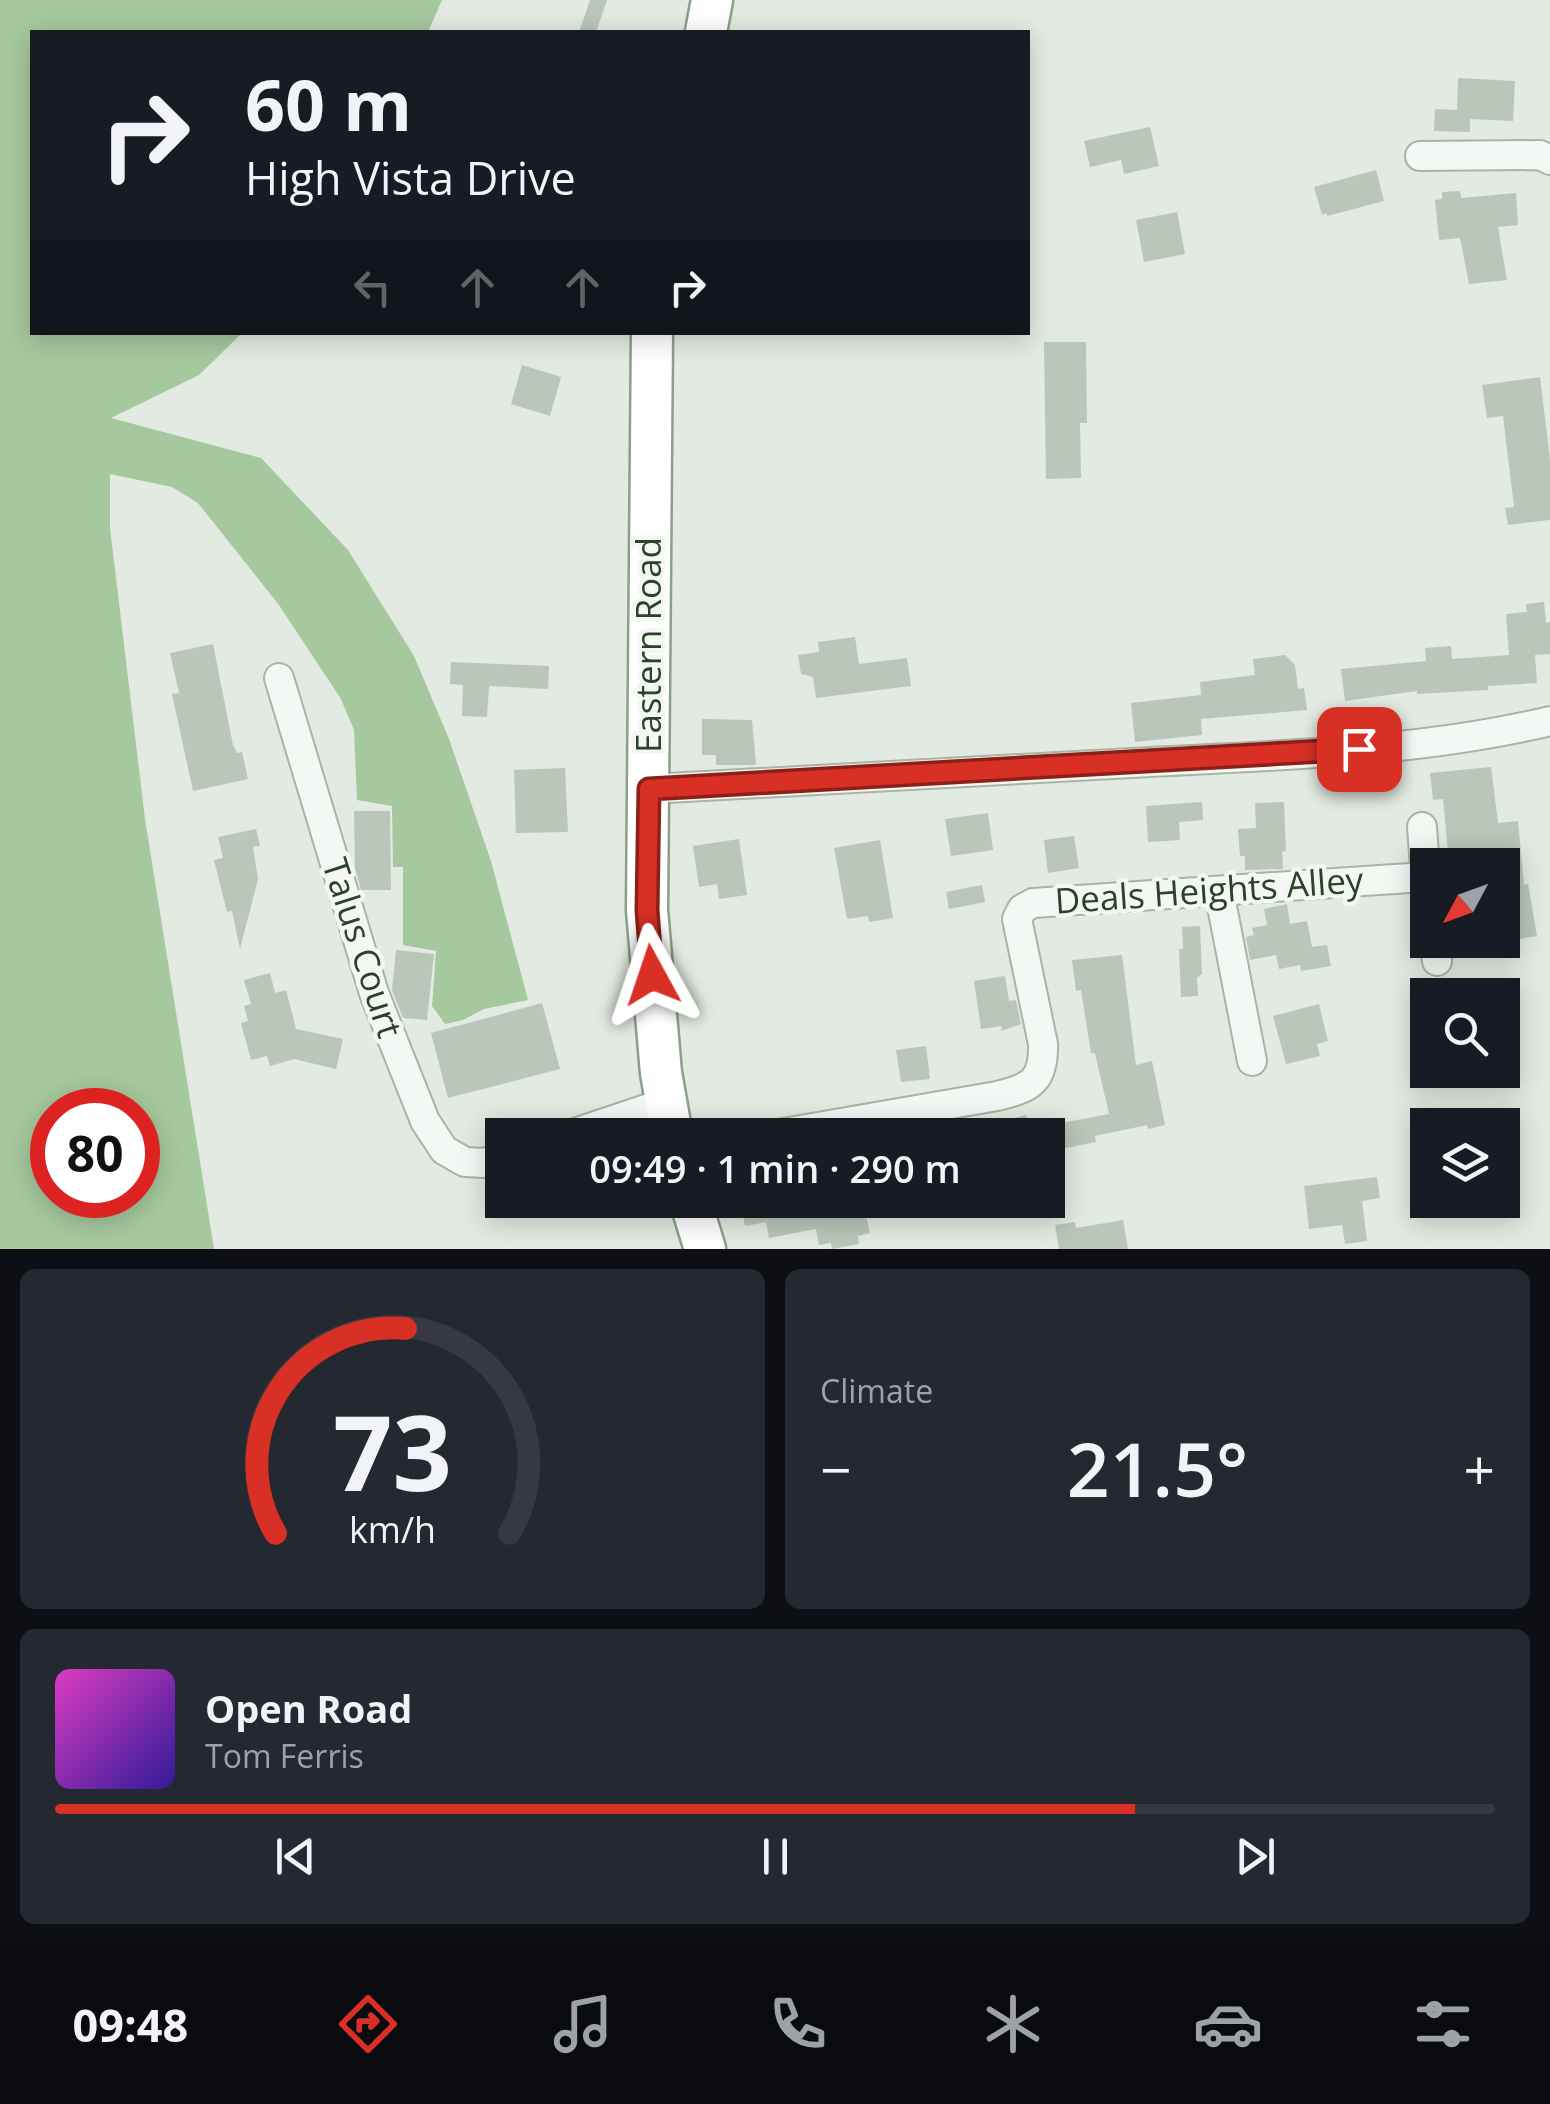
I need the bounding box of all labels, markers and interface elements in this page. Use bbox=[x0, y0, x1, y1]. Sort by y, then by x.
text: 60 m bbox=[245, 56, 412, 152]
icon: right bbox=[80, 70, 210, 200]
text: High Vista Drive bbox=[245, 147, 576, 208]
icon: left bbox=[345, 260, 400, 315]
icon: ahead bbox=[450, 260, 505, 315]
icon: ahead bbox=[555, 260, 610, 315]
icon: right bbox=[660, 260, 715, 315]
street label: Eastern Road bbox=[624, 537, 671, 753]
pin bbox=[1317, 707, 1402, 792]
icon: arrive bbox=[1332, 722, 1387, 777]
north arrow bbox=[1410, 848, 1520, 958]
map controls bbox=[1410, 848, 1520, 1218]
street label: Talus Court bbox=[312, 852, 415, 1043]
street label: Deals Heights Alley bbox=[1053, 855, 1365, 924]
position arrow bbox=[600, 923, 704, 1027]
button: search bbox=[1410, 978, 1520, 1088]
speed limit sign: 80 bbox=[30, 1088, 160, 1218]
button: layers bbox=[1410, 1108, 1520, 1218]
text: 09:49 · 1 min · 290 m bbox=[589, 1142, 961, 1194]
text: Climate bbox=[820, 1369, 933, 1412]
text: 73 bbox=[333, 1380, 452, 1521]
text: 21.5° bbox=[1067, 1417, 1248, 1519]
text: − bbox=[820, 1431, 851, 1506]
text: + bbox=[1464, 1431, 1495, 1506]
text: km/h bbox=[349, 1505, 436, 1553]
text: Open Road bbox=[205, 1682, 412, 1734]
text: Tom Ferris bbox=[205, 1734, 364, 1777]
icon: previous bbox=[268, 1829, 323, 1884]
icon: pause bbox=[748, 1829, 803, 1884]
icon: next bbox=[1228, 1829, 1283, 1884]
icon: directions bbox=[333, 1989, 403, 2059]
icon: music bbox=[548, 1989, 618, 2059]
icon: phone bbox=[763, 1989, 833, 2059]
icon: climate bbox=[978, 1989, 1048, 2059]
icon: car bbox=[1193, 1989, 1263, 2059]
icon: filters bbox=[1408, 1989, 1478, 2059]
text: 09:48 bbox=[72, 1994, 188, 2055]

